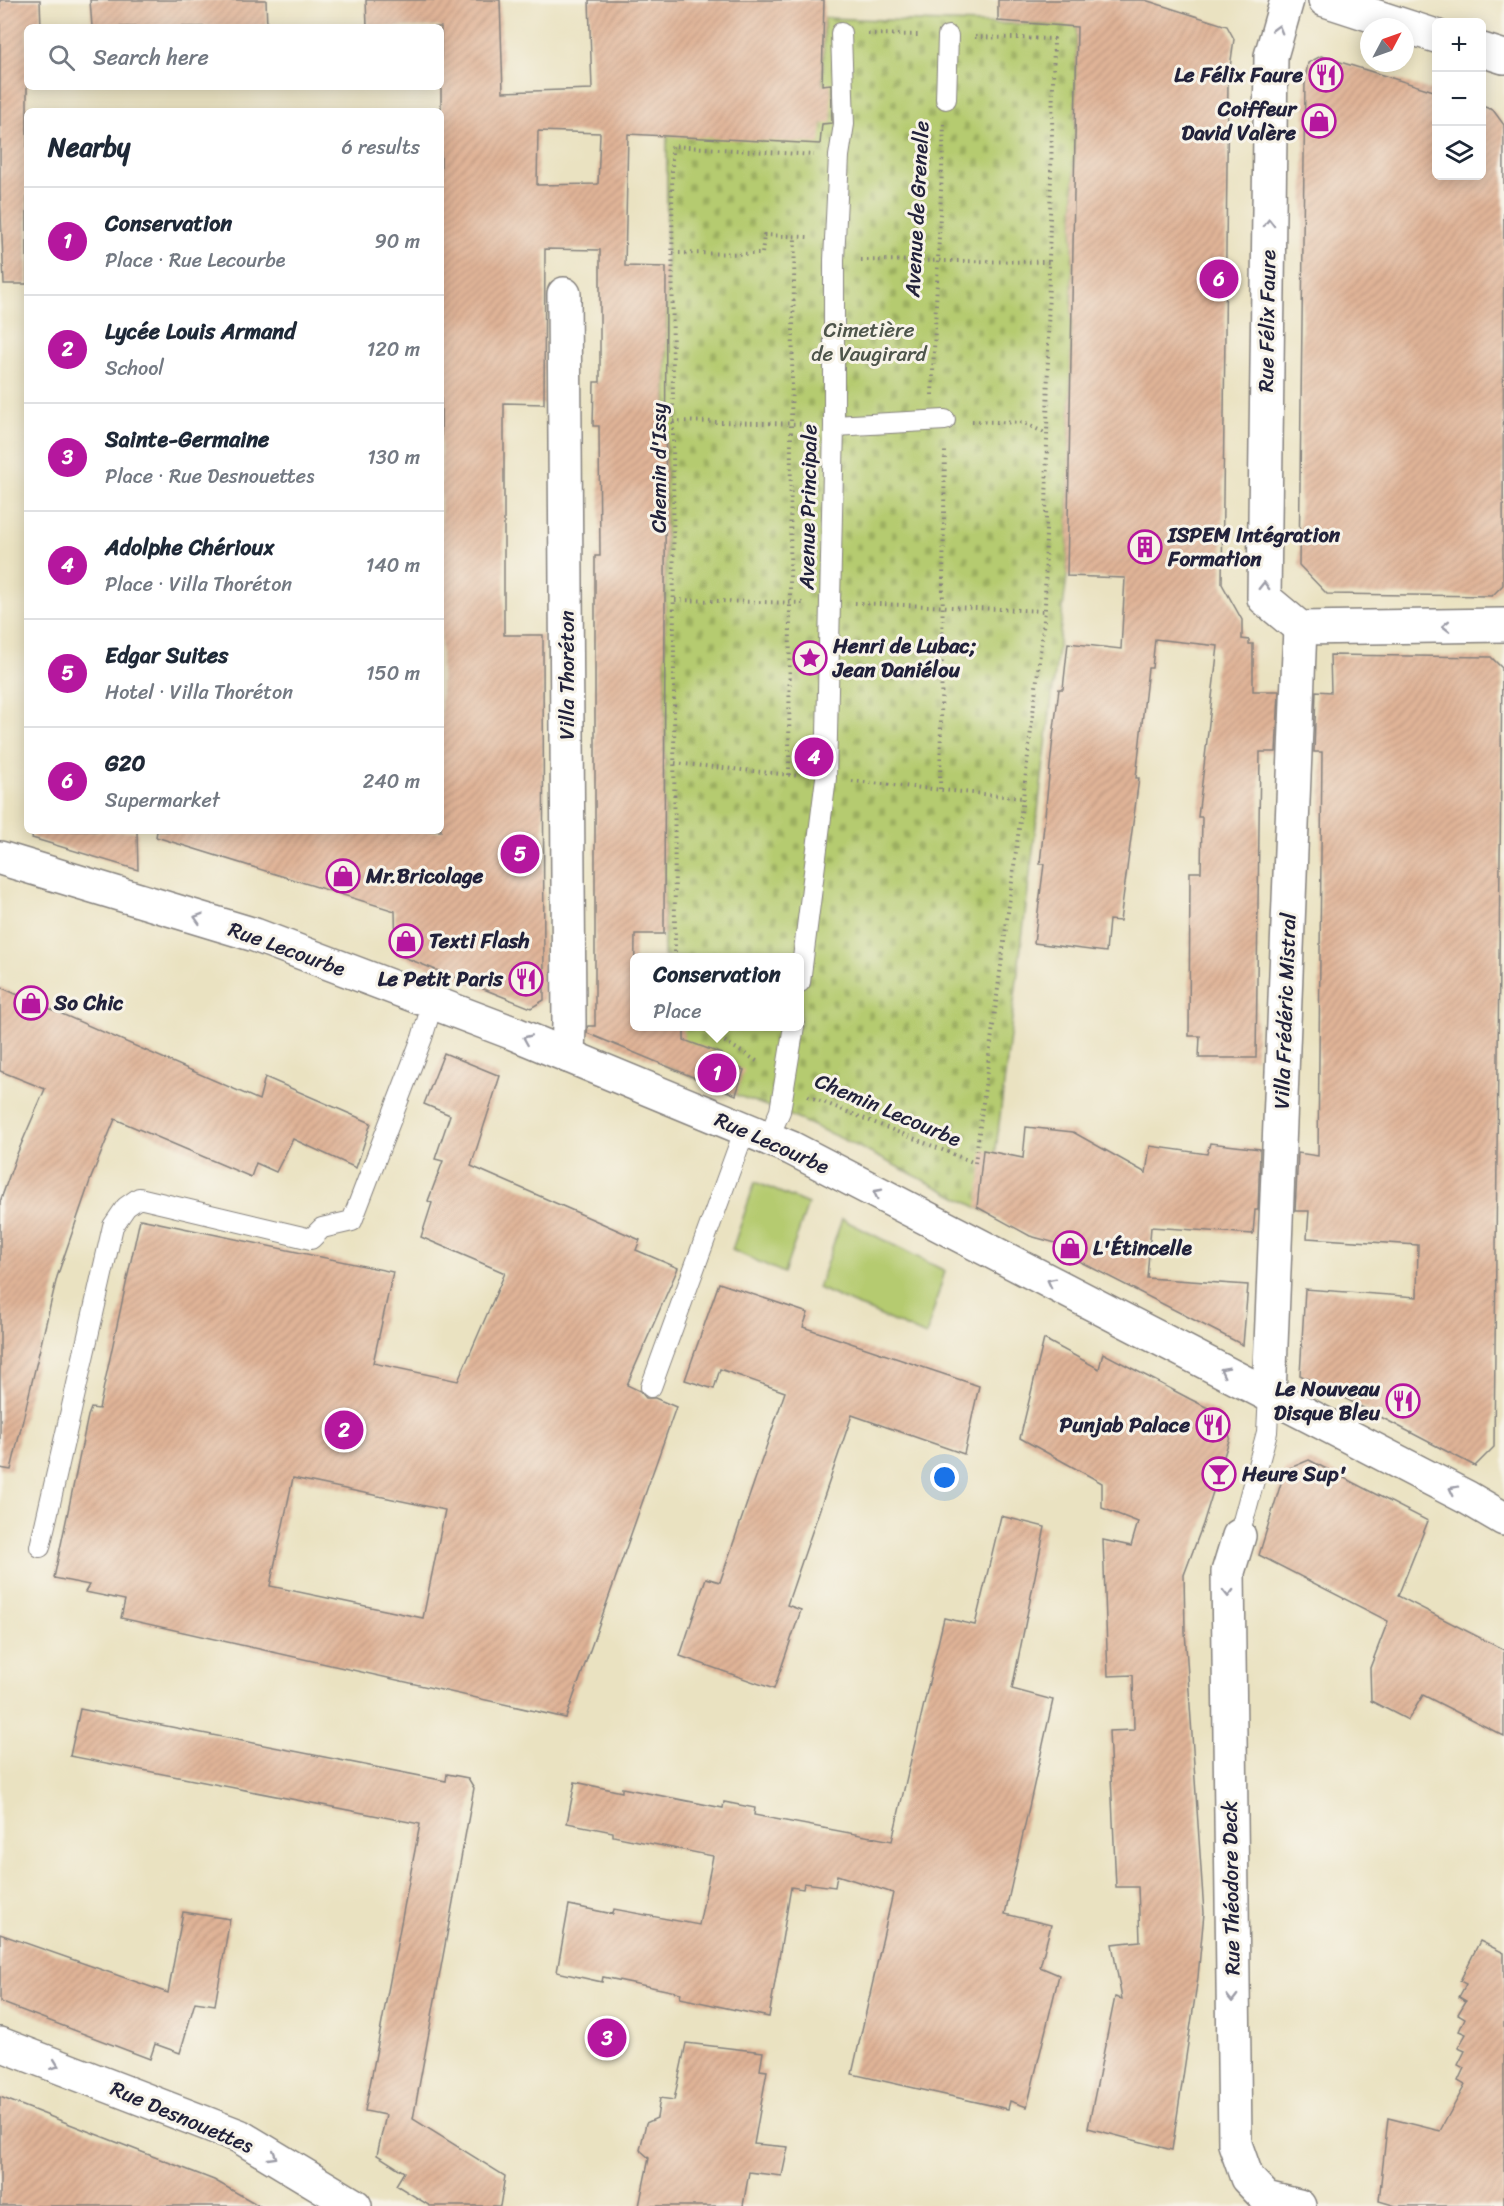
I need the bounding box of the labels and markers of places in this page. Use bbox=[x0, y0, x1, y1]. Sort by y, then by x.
place label: Le Félix Faure bbox=[1174, 56, 1303, 94]
restaurant icon: Le Félix Faure bbox=[1308, 57, 1344, 93]
place label: Coiffeur David Valère bbox=[1182, 90, 1298, 152]
shop icon: Coiffeur David Valère bbox=[1301, 103, 1337, 139]
pin: 6 bbox=[1200, 256, 1238, 302]
place label: ISPEM Intégration Formation bbox=[1167, 516, 1341, 578]
building icon: ISPEM Intégration Formation bbox=[1127, 529, 1163, 565]
place label: Henri de Lubac; Jean Daniélou bbox=[832, 627, 976, 689]
place icon: Henri de Lubac; Jean Daniélou bbox=[792, 640, 828, 676]
pin: 4 bbox=[794, 734, 834, 780]
pin: 5 bbox=[500, 832, 540, 876]
place label: Mr.Bricolage bbox=[365, 857, 484, 895]
shop icon: Mr.Bricolage bbox=[325, 858, 361, 894]
place label: Texti Flash bbox=[429, 922, 529, 960]
shop icon: Texti Flash bbox=[388, 923, 424, 959]
place label: Le Petit Paris bbox=[378, 960, 504, 998]
restaurant icon: Le Petit Paris bbox=[508, 961, 544, 997]
place label: So Chic bbox=[53, 984, 124, 1022]
shop icon: So Chic bbox=[13, 985, 49, 1021]
pin: 1 bbox=[698, 1050, 736, 1096]
place label: L'Étincelle bbox=[1093, 1229, 1193, 1267]
shop icon: L'Étincelle bbox=[1052, 1230, 1088, 1266]
place label: Le Nouveau Disque Bleu bbox=[1274, 1370, 1381, 1432]
restaurant icon: Le Nouveau Disque Bleu bbox=[1385, 1383, 1421, 1419]
place label: Punjab Palace bbox=[1060, 1406, 1190, 1444]
restaurant icon: Punjab Palace bbox=[1195, 1407, 1231, 1443]
pin: 2 bbox=[324, 1408, 364, 1452]
place label: Heure Sup' bbox=[1241, 1455, 1347, 1493]
bar icon: Heure Sup' bbox=[1201, 1456, 1237, 1492]
pin: 3 bbox=[588, 2016, 626, 2060]

